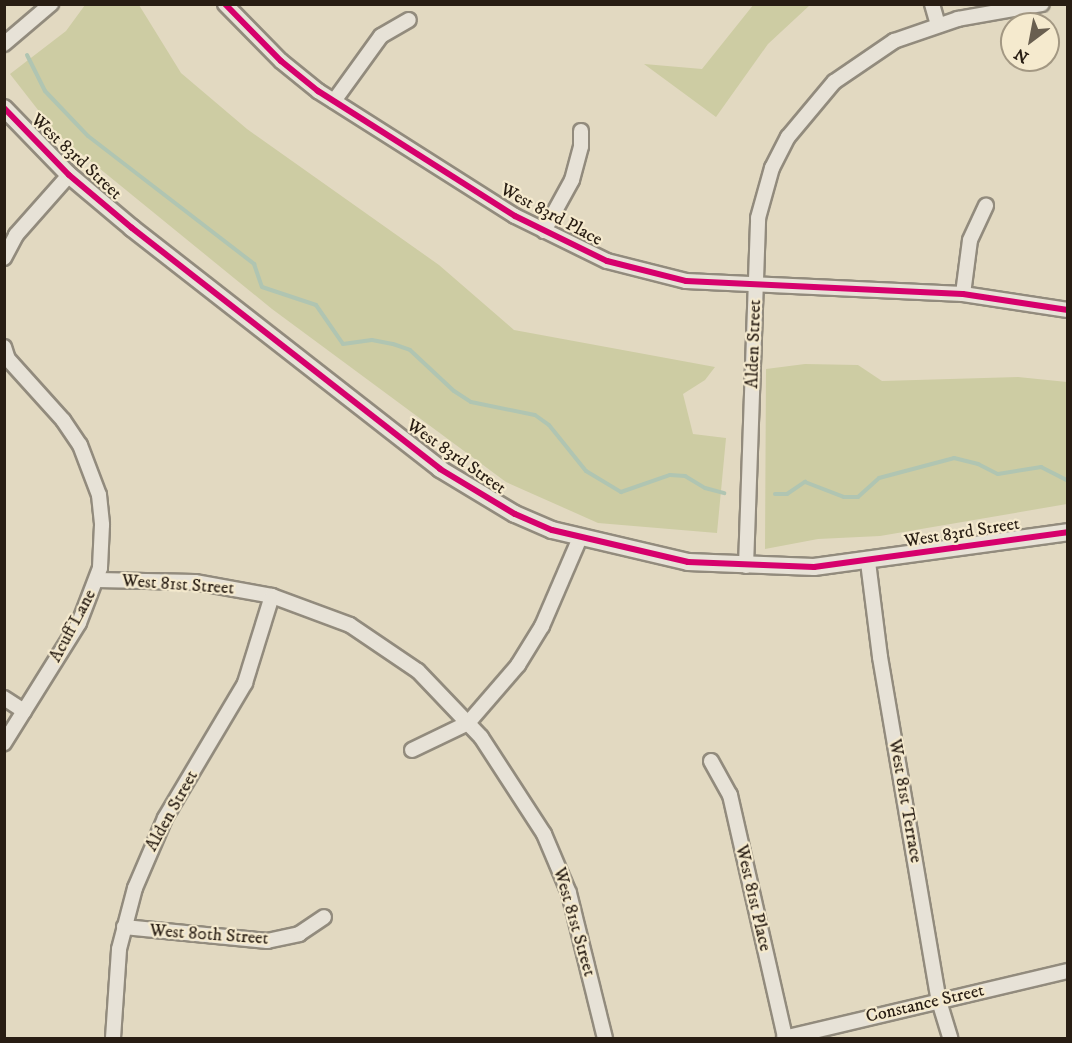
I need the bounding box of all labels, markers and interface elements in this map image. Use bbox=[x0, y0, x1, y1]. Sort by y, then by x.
north arrow bbox=[1000, 12, 1060, 72]
text: N bbox=[1011, 44, 1032, 68]
street label: West 83rd Street bbox=[26, 109, 126, 205]
street label: West 83rd Place bbox=[496, 179, 606, 251]
street label: Alden Street bbox=[742, 299, 766, 389]
street label: West 83rd Street bbox=[402, 415, 510, 499]
street label: West 83rd Street bbox=[903, 513, 1021, 553]
street label: West 81st Street bbox=[121, 570, 235, 600]
street label: Acuff Lane bbox=[45, 586, 101, 666]
street label: West 81st Terrace bbox=[883, 737, 927, 865]
street label: Alden Street bbox=[141, 767, 203, 855]
street label: West 81st Place bbox=[730, 843, 776, 953]
street label: West 81st Street bbox=[548, 865, 600, 979]
street label: West 80th Street bbox=[149, 920, 269, 950]
street label: Constance Street bbox=[864, 980, 986, 1028]

